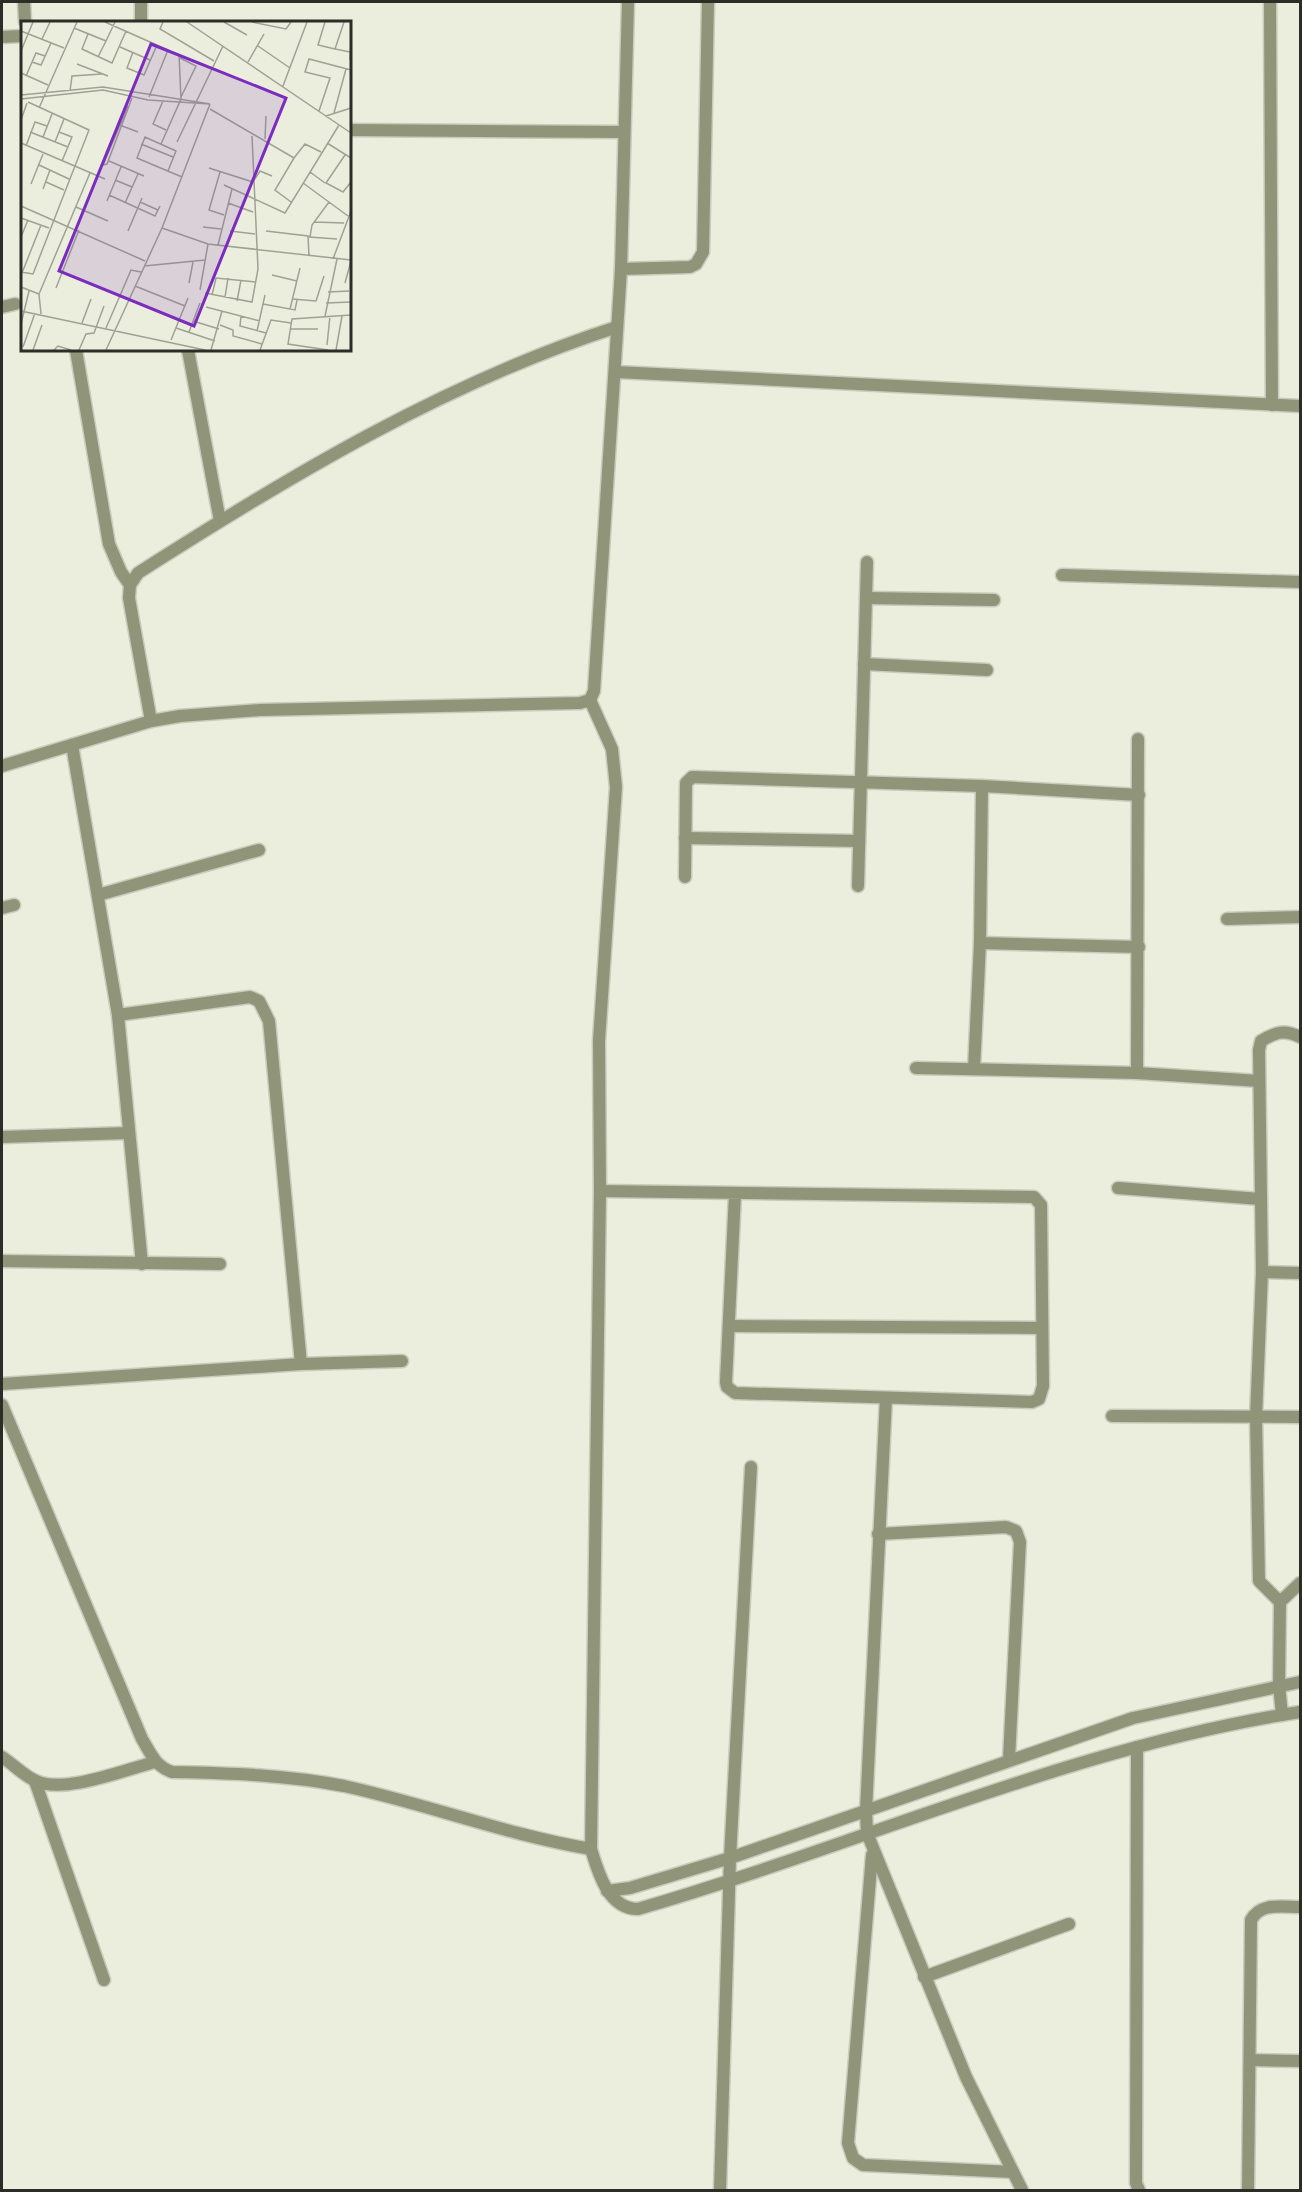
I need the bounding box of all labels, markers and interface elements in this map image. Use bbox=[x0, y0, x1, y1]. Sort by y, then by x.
inset map bbox=[21, 21, 351, 351]

